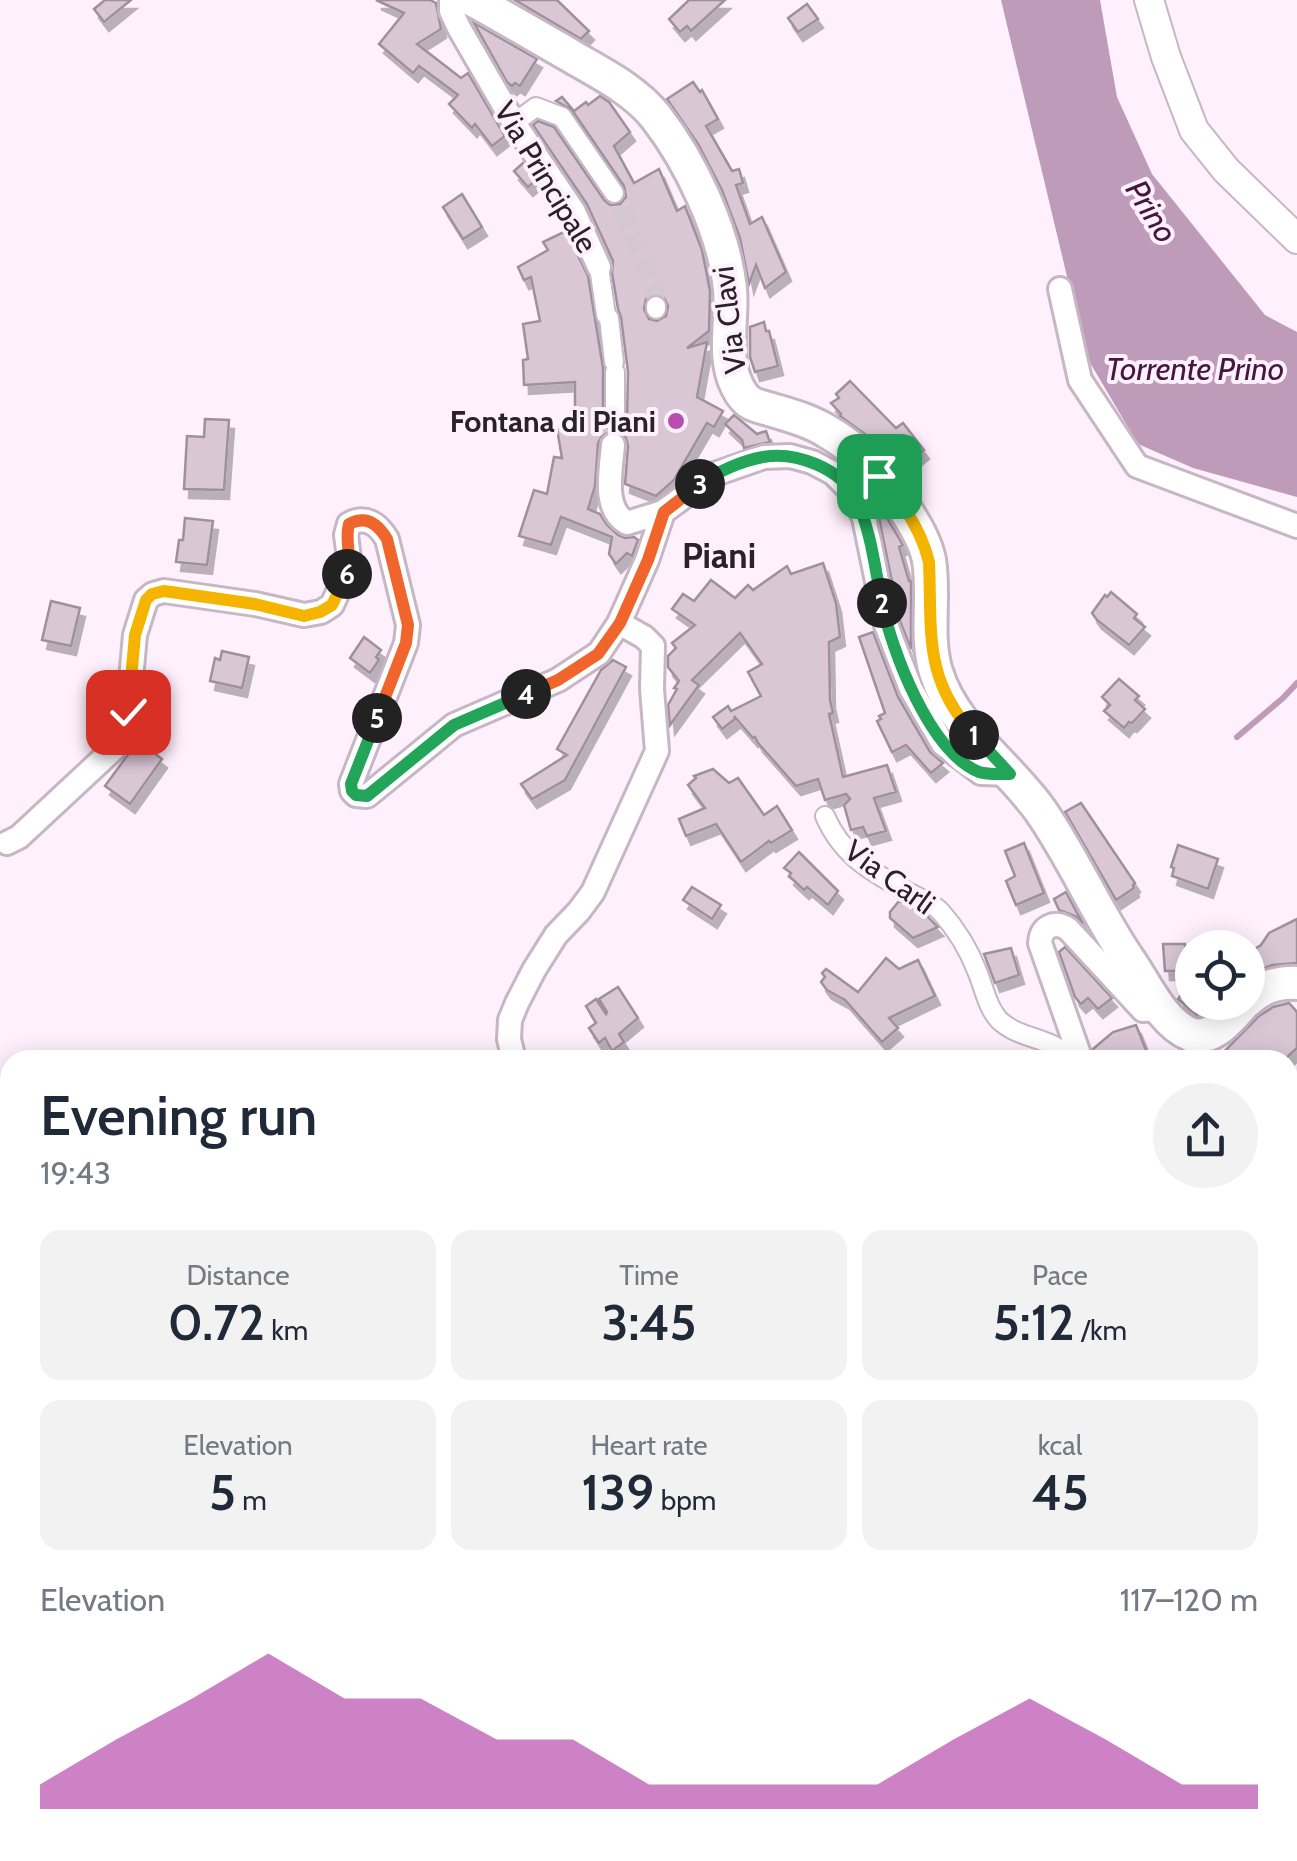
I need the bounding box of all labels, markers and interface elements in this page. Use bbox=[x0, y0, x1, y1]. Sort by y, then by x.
street label: Via Principale bbox=[486, 95, 606, 259]
water label: Prino bbox=[1118, 172, 1186, 250]
street label: Via Clavi bbox=[704, 264, 754, 376]
water label: Torrente Prino bbox=[1106, 349, 1284, 388]
place label: Fontana di Piani bbox=[450, 403, 656, 440]
marker: Fontana di Piani bbox=[665, 410, 687, 432]
pin bbox=[837, 434, 922, 519]
icon: arrive bbox=[852, 449, 907, 504]
pin: 3 bbox=[675, 459, 725, 509]
text: 3 bbox=[692, 467, 708, 501]
district label: Piani bbox=[682, 534, 756, 577]
pin: 6 bbox=[322, 549, 372, 599]
text: 6 bbox=[339, 557, 355, 591]
pin: 2 bbox=[857, 578, 907, 628]
text: 2 bbox=[875, 586, 889, 620]
pin: 4 bbox=[501, 669, 551, 719]
pin bbox=[86, 670, 171, 755]
text: 4 bbox=[517, 677, 535, 711]
icon: check bbox=[101, 685, 156, 740]
pin: 5 bbox=[352, 693, 402, 743]
text: 5 bbox=[369, 701, 385, 735]
pin: 1 bbox=[949, 710, 999, 760]
text: 1 bbox=[969, 718, 979, 752]
street label: Via Carli bbox=[837, 832, 943, 922]
map controls bbox=[1175, 930, 1265, 1020]
button: locate bbox=[1175, 930, 1265, 1020]
text: Evening run bbox=[40, 1082, 317, 1149]
button: share bbox=[1153, 1083, 1258, 1188]
text: 19:43 bbox=[40, 1153, 111, 1192]
text: Distance bbox=[186, 1258, 290, 1292]
text: Time bbox=[619, 1258, 679, 1292]
text: Pace bbox=[1032, 1258, 1088, 1292]
text: 0.72 bbox=[168, 1292, 265, 1353]
text: 3:45 bbox=[601, 1292, 697, 1353]
text: 5:12 bbox=[993, 1292, 1075, 1353]
text: km bbox=[265, 1313, 308, 1347]
text: /km bbox=[1075, 1313, 1127, 1347]
text: Elevation bbox=[183, 1428, 293, 1462]
text: Heart rate bbox=[590, 1428, 708, 1462]
text: kcal bbox=[1038, 1428, 1082, 1462]
text: 5 bbox=[209, 1462, 236, 1523]
text: 139 bbox=[582, 1462, 654, 1523]
text: 45 bbox=[1031, 1462, 1089, 1523]
text: m bbox=[236, 1483, 267, 1517]
text: bpm bbox=[654, 1483, 716, 1517]
text: Elevation bbox=[40, 1580, 165, 1619]
text: 117–120 m bbox=[1120, 1580, 1258, 1619]

